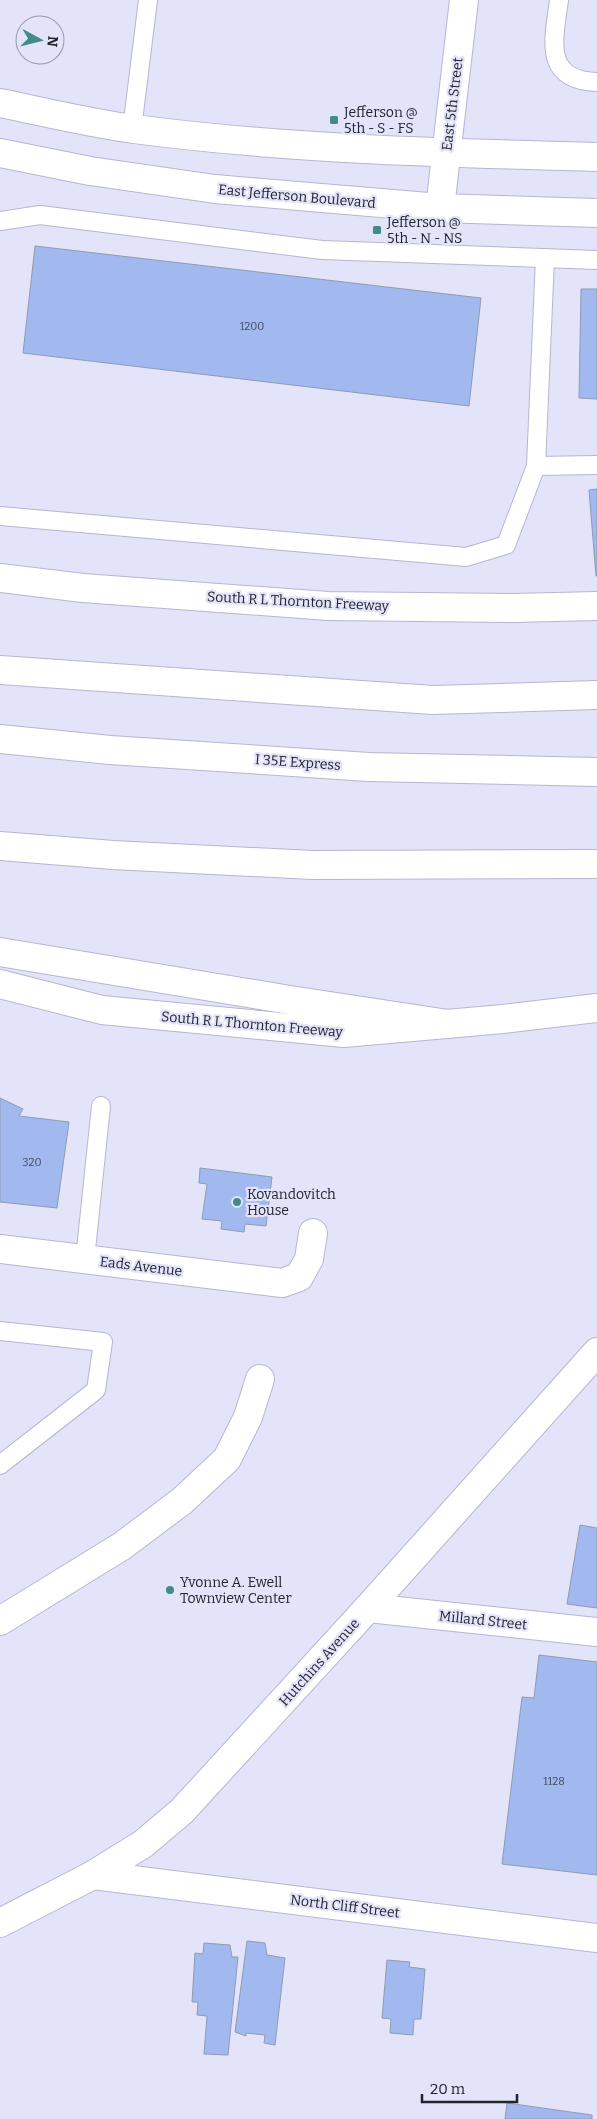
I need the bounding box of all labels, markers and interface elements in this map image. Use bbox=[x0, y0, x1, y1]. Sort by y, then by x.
north arrow bbox=[15, 15, 65, 65]
text: N bbox=[43, 35, 62, 48]
street label: East 5th Street bbox=[438, 56, 467, 152]
place label: Jefferson @ 5th - S - FS bbox=[343, 104, 418, 137]
marker: Jefferson @ 5th - S - FS bbox=[328, 114, 340, 126]
street label: East Jefferson Boulevard bbox=[217, 181, 376, 212]
place label: Jefferson @ 5th - N - NS bbox=[386, 214, 462, 247]
marker: Jefferson @ 5th - N - NS bbox=[371, 224, 383, 236]
house number: 1200 bbox=[240, 320, 264, 333]
street label: South R L Thornton Freeway bbox=[207, 588, 390, 615]
street label: I 35E Express bbox=[255, 751, 341, 774]
street label: South R L Thornton Freeway bbox=[160, 1008, 344, 1041]
house number: 320 bbox=[22, 1156, 42, 1169]
place label: Kovandovitch House bbox=[247, 1186, 336, 1219]
marker: Kovandovitch House bbox=[231, 1196, 243, 1208]
street label: Eads Avenue bbox=[99, 1253, 183, 1280]
place label: Yvonne A. Ewell Townview Center bbox=[180, 1574, 292, 1607]
marker: Yvonne A. Ewell Townview Center bbox=[164, 1584, 176, 1596]
street label: Millard Street bbox=[438, 1607, 528, 1634]
street label: Hutchins Avenue bbox=[276, 1615, 363, 1710]
house number: 1128 bbox=[543, 1775, 565, 1788]
street label: North Cliff Street bbox=[289, 1891, 401, 1922]
scale bar bbox=[422, 2072, 517, 2104]
text: 20 m bbox=[430, 2080, 466, 2098]

